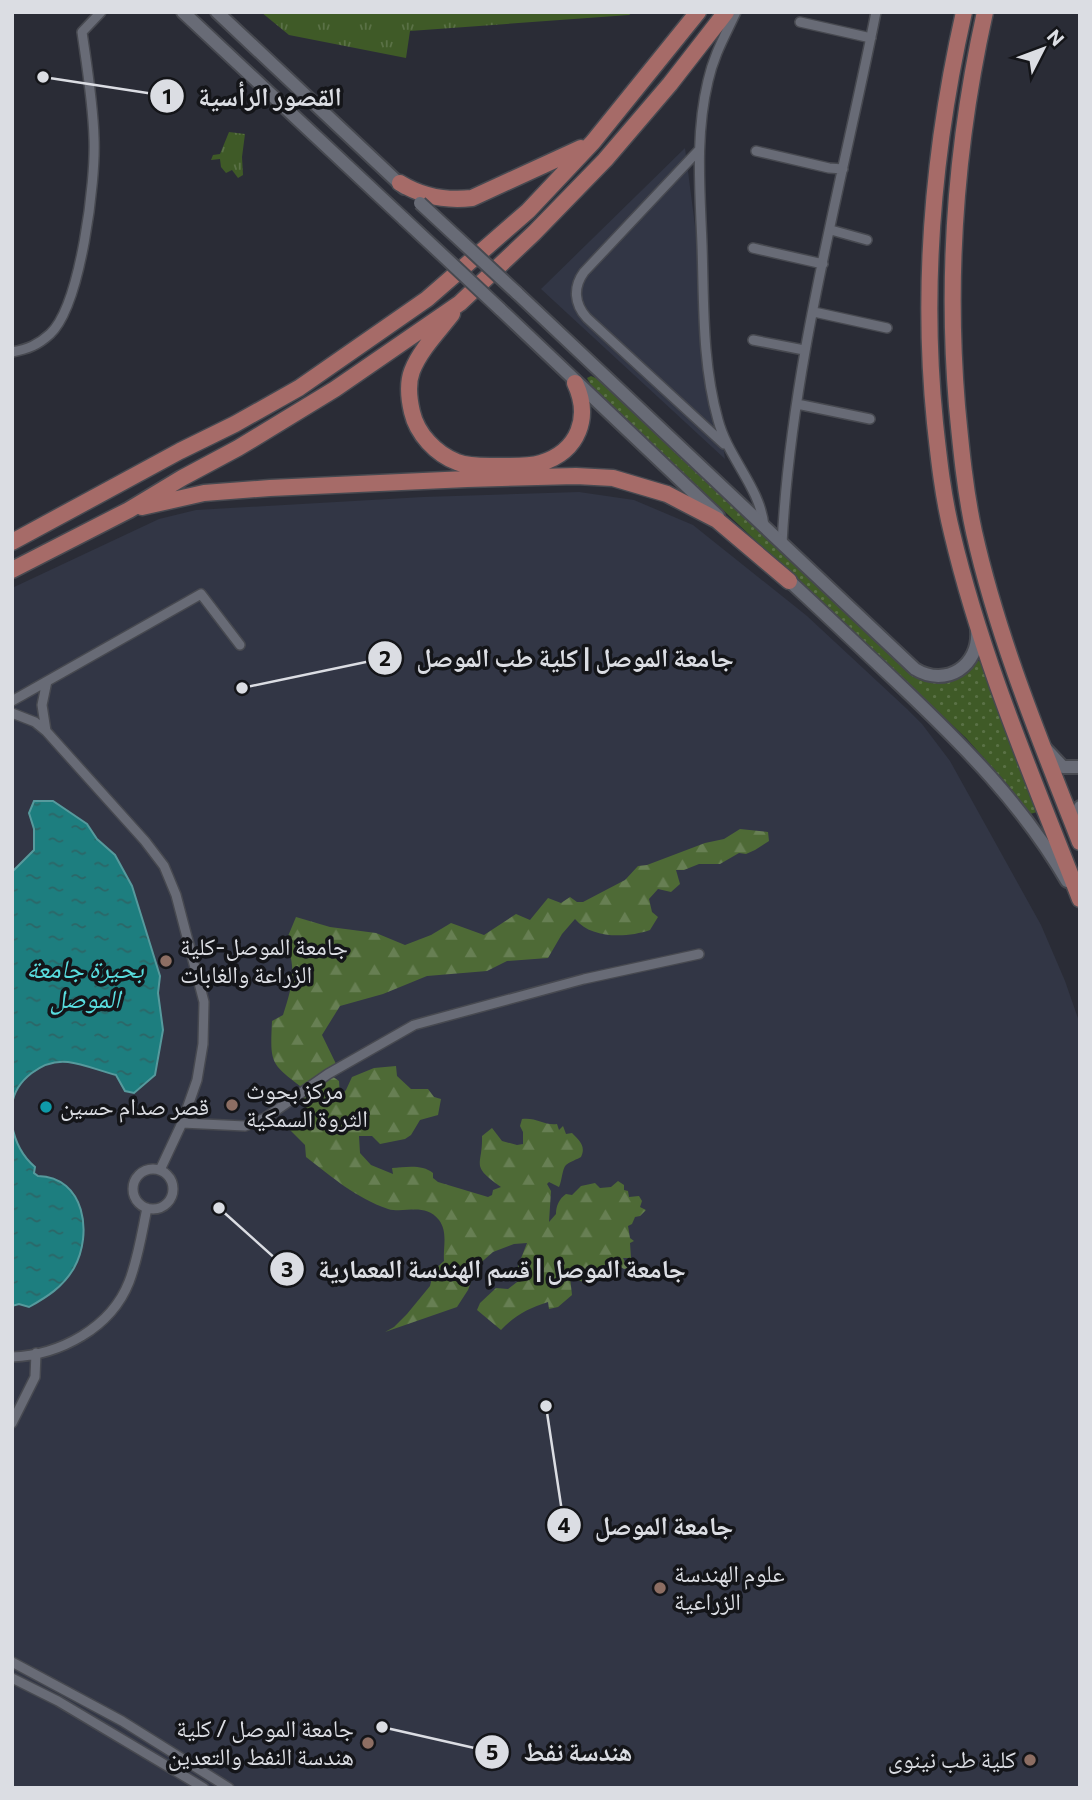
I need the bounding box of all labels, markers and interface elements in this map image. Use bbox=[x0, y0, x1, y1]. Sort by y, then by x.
north arrow bbox=[1008, 14, 1078, 84]
text: N bbox=[1043, 24, 1069, 50]
callout: القصور الرأسية bbox=[150, 73, 356, 120]
text: القصور الرأسية bbox=[198, 80, 342, 112]
text: 1 bbox=[162, 83, 172, 108]
callout: جامعة الموصل | كلية طب الموصل bbox=[367, 635, 748, 682]
text: جامعة الموصل | كلية طب الموصل bbox=[416, 641, 734, 674]
text: 2 bbox=[379, 645, 391, 670]
place label: جامعة الموصل-كلية الزراعة والغابات bbox=[180, 931, 348, 989]
water label: بحيرة جامعة الموصل bbox=[26, 952, 145, 1015]
marker: جامعة الموصل-كلية الزراعة والغابات bbox=[158, 953, 174, 969]
place label: مركز بحوث الثروة السمكية bbox=[246, 1075, 368, 1132]
place label: قصر صدام حسين bbox=[60, 1091, 209, 1123]
marker: مركز بحوث الثروة السمكية bbox=[224, 1097, 240, 1113]
marker: قصر صدام حسين bbox=[38, 1099, 54, 1115]
callout: جامعة الموصل | قسم الهندسة المعمارية bbox=[269, 1246, 700, 1293]
text: جامعة الموصل | قسم الهندسة المعمارية bbox=[318, 1252, 686, 1287]
text: 3 bbox=[281, 1256, 293, 1281]
callout: جامعة الموصل bbox=[546, 1502, 748, 1549]
text: جامعة الموصل bbox=[595, 1509, 733, 1542]
text: 4 bbox=[558, 1512, 571, 1537]
place label: علوم الهندسة الزراعية bbox=[674, 1558, 785, 1615]
marker: علوم الهندسة الزراعية bbox=[652, 1580, 668, 1596]
place label: جامعة الموصل / كلية هندسة النفط والتعدين bbox=[168, 1713, 354, 1771]
callout: هندسة نفط bbox=[475, 1729, 646, 1776]
marker: جامعة الموصل / كلية هندسة النفط والتعدين bbox=[360, 1735, 376, 1751]
text: هندسة نفط bbox=[524, 1735, 632, 1766]
text: 5 bbox=[486, 1739, 498, 1764]
place label: كلية طب نينوى bbox=[888, 1744, 1016, 1774]
marker: كلية طب نينوى bbox=[1022, 1752, 1038, 1768]

